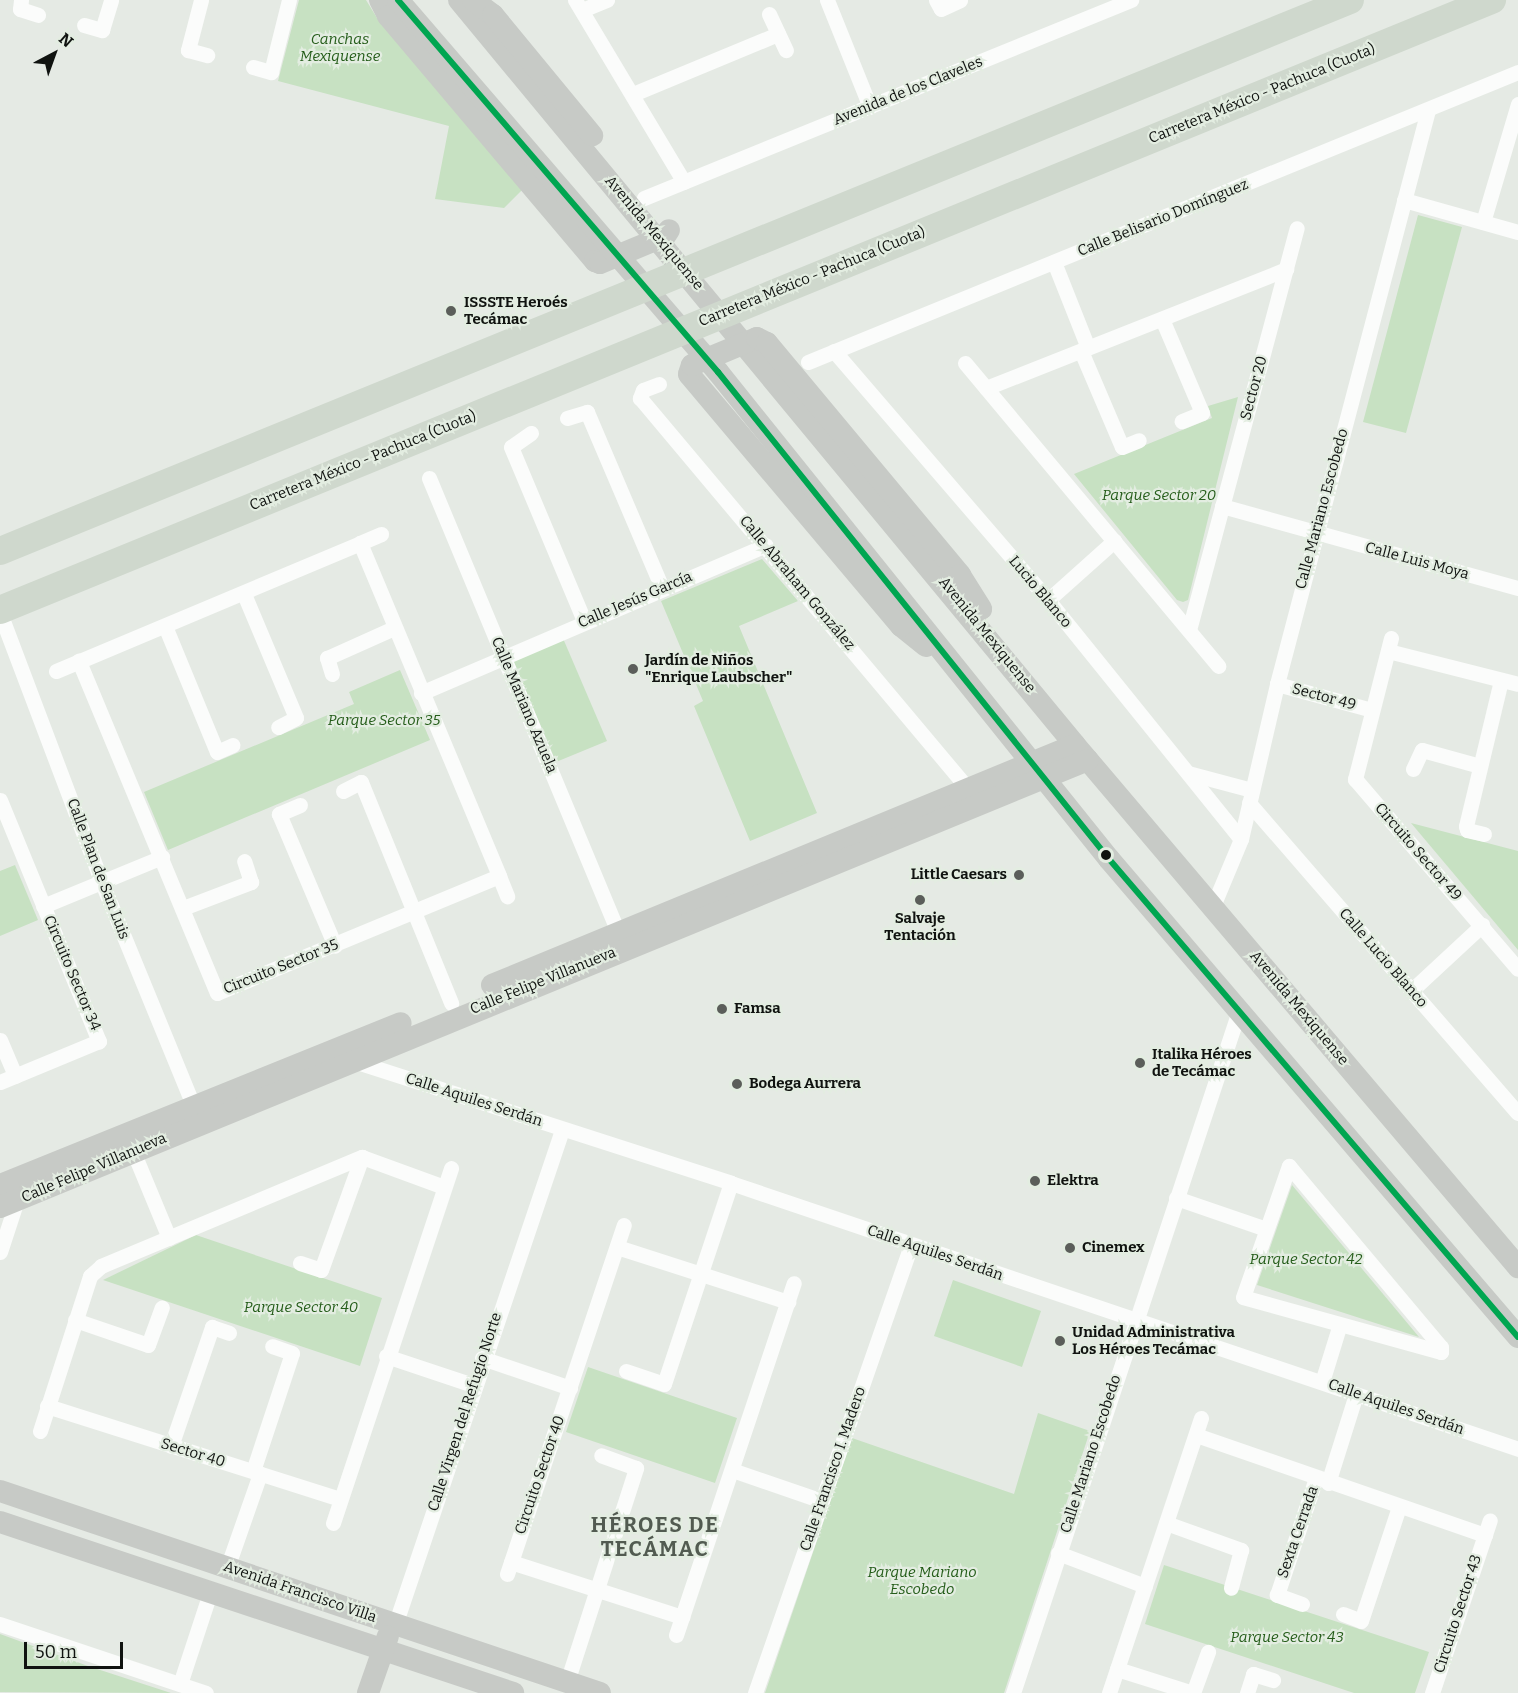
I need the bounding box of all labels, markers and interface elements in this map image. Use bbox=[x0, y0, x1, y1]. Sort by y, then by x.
north arrow bbox=[24, 24, 84, 84]
text: N bbox=[55, 29, 77, 51]
park label: Canchas Mexiquense bbox=[300, 30, 380, 65]
street label: Carretera México - Pachuca (Cuota) bbox=[1146, 40, 1378, 148]
street label: Avenida de los Claveles bbox=[831, 53, 985, 129]
street label: Avenida Mexiquense bbox=[601, 172, 707, 294]
street label: Calle Belisario Domínguez bbox=[1075, 175, 1251, 261]
street label: Carretera México - Pachuca (Cuota) bbox=[696, 223, 928, 331]
place label: ISSSTE Heroés Tecámac bbox=[464, 293, 568, 328]
marker: ISSSTE Heroés Tecámac bbox=[442, 302, 460, 320]
street label: Sector 20 bbox=[1237, 354, 1271, 422]
street label: Carretera México - Pachuca (Cuota) bbox=[247, 407, 479, 515]
street label: Calle Mariano Escobedo bbox=[1292, 427, 1352, 591]
park label: Parque Sector 20 bbox=[1102, 487, 1216, 505]
street label: Calle Abraham González bbox=[735, 512, 859, 654]
street label: Calle Luis Moya bbox=[1363, 539, 1471, 583]
street label: Lucio Blanco bbox=[1005, 552, 1075, 632]
street label: Calle Jesús García bbox=[575, 568, 695, 632]
street label: Avenida Mexiquense bbox=[935, 573, 1039, 697]
street label: Calle Mariano Azuela bbox=[487, 634, 561, 776]
place label: Jardín de Niños "Enrique Laubscher" bbox=[645, 651, 793, 686]
marker: Jardín de Niños "Enrique Laubscher" bbox=[626, 662, 640, 676]
street label: Sector 49 bbox=[1290, 680, 1358, 714]
park label: Parque Sector 35 bbox=[328, 712, 440, 730]
street label: Calle Plan de San Luis bbox=[63, 796, 133, 942]
street label: Circuito Sector 49 bbox=[1371, 799, 1465, 905]
unlabelled marker bbox=[1100, 849, 1112, 861]
place label: Little Caesars bbox=[911, 866, 1007, 884]
marker: Little Caesars bbox=[1012, 868, 1026, 882]
marker: Salvaje Tentación bbox=[913, 893, 927, 907]
street label: Calle Lucio Blanco bbox=[1335, 905, 1431, 1011]
place label: Salvaje Tentación bbox=[884, 909, 956, 944]
street label: Circuito Sector 34 bbox=[40, 913, 104, 1033]
street label: Circuito Sector 35 bbox=[221, 936, 341, 998]
street label: Calle Felipe Villanueva bbox=[467, 944, 619, 1018]
street label: Avenida Mexiquense bbox=[1246, 947, 1352, 1069]
place label: Famsa bbox=[734, 1000, 781, 1018]
marker: Famsa bbox=[715, 1002, 729, 1016]
place label: Italika Héroes de Tecámac bbox=[1152, 1045, 1252, 1080]
marker: Italika Héroes de Tecámac bbox=[1133, 1056, 1147, 1070]
street label: Calle Aquiles Serdán bbox=[403, 1069, 545, 1131]
place label: Bodega Aurrera bbox=[749, 1075, 861, 1093]
marker: Bodega Aurrera bbox=[730, 1077, 744, 1091]
street label: Calle Felipe Villanueva bbox=[19, 1129, 169, 1207]
place label: Elektra bbox=[1047, 1172, 1099, 1190]
marker: Elektra bbox=[1028, 1174, 1042, 1188]
street label: Calle Aquiles Serdán bbox=[865, 1221, 1005, 1285]
place label: Cinemex bbox=[1082, 1239, 1145, 1257]
marker: Cinemex bbox=[1063, 1241, 1077, 1255]
park label: Parque Sector 42 bbox=[1249, 1251, 1363, 1269]
park label: Parque Sector 40 bbox=[244, 1299, 358, 1317]
street label: Calle Virgen del Refugio Norte bbox=[424, 1310, 506, 1514]
place label: Unidad Administrativa Los Héroes Tecámac bbox=[1072, 1323, 1235, 1358]
marker: Unidad Administrativa Los Héroes Tecámac bbox=[1053, 1334, 1067, 1348]
street label: Calle Mariano Escobedo bbox=[1057, 1373, 1125, 1535]
street label: Calle Aquiles Serdán bbox=[1326, 1375, 1466, 1439]
street label: Calle Francisco I. Madero bbox=[796, 1385, 870, 1553]
street label: Circuito Sector 40 bbox=[511, 1413, 569, 1537]
street label: Sector 40 bbox=[159, 1435, 227, 1471]
street label: Sexta Cerrada bbox=[1274, 1484, 1322, 1580]
district label: HÉROES DE TECÁMAC bbox=[591, 1512, 719, 1562]
street label: Circuito Sector 43 bbox=[1430, 1553, 1486, 1675]
street label: Avenida Francisco Villa bbox=[221, 1557, 379, 1627]
park label: Parque Mariano Escobedo bbox=[867, 1563, 977, 1598]
park label: Parque Sector 43 bbox=[1230, 1629, 1344, 1647]
scale bar bbox=[27, 1630, 126, 1668]
text: 50 m bbox=[35, 1641, 77, 1663]

